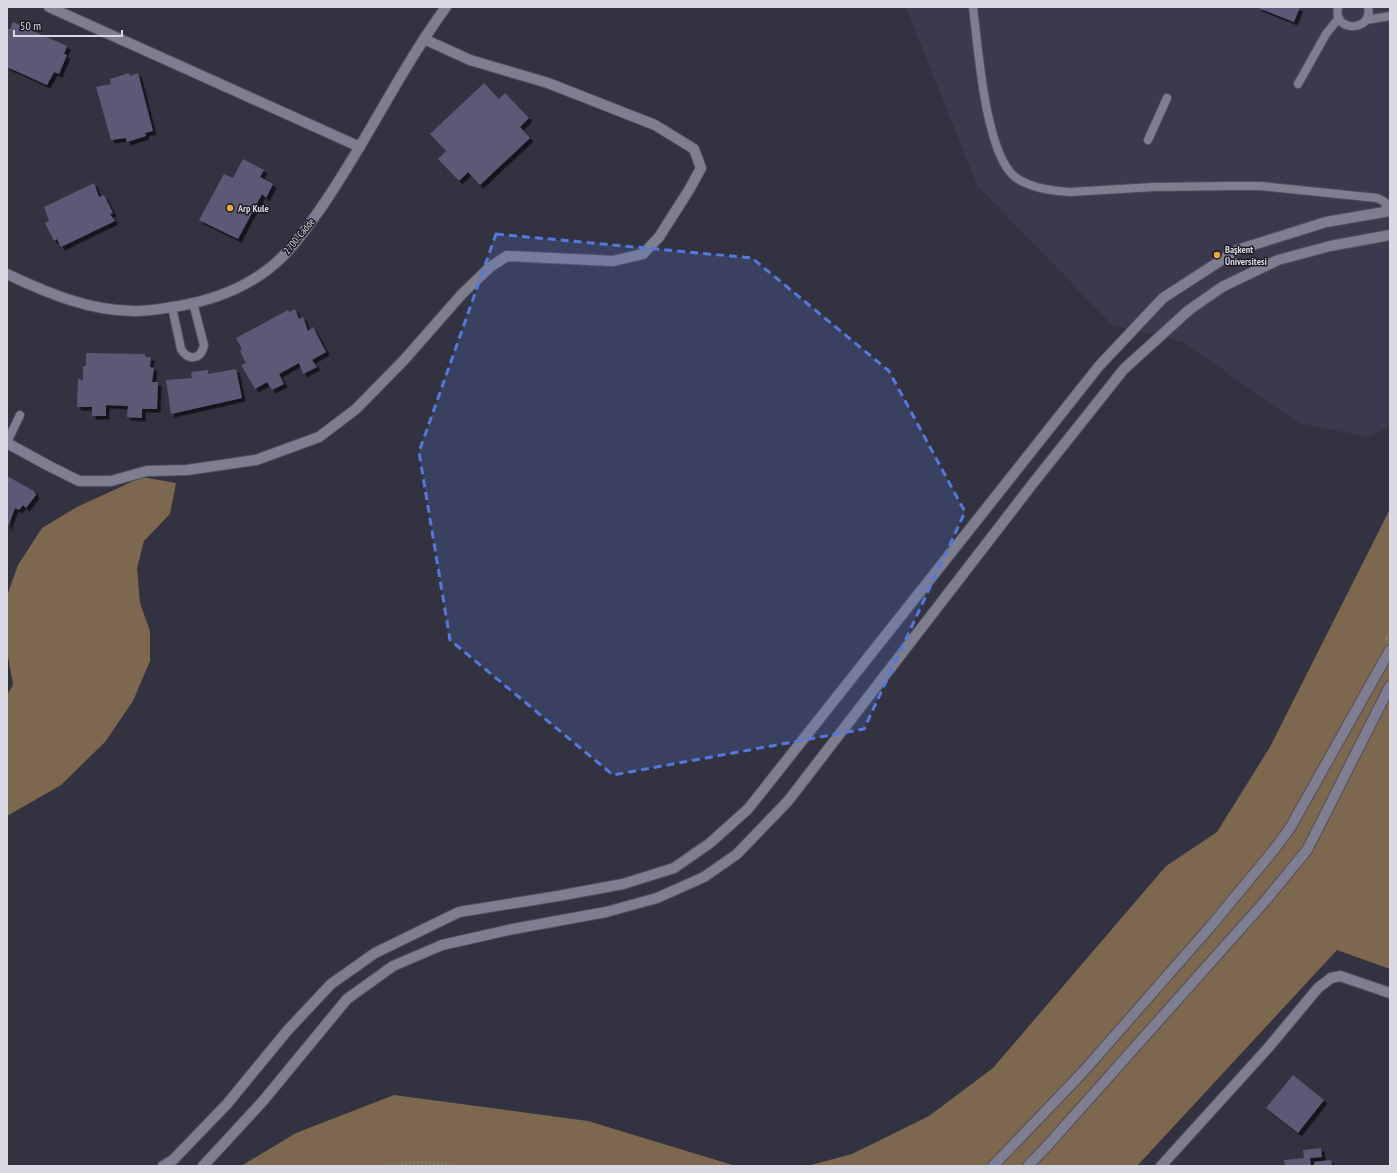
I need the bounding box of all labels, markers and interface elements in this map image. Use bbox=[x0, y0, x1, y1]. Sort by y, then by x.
scale bar bbox=[14, 12, 122, 38]
text: 50 m bbox=[20, 18, 41, 33]
place label: Arp Kule bbox=[237, 202, 269, 215]
marker: Arp Kule bbox=[225, 203, 235, 213]
street label: 2700. Cadde bbox=[281, 215, 317, 257]
place label: Başkent Üniversitesi bbox=[1225, 243, 1267, 268]
marker: Başkent Üniversitesi bbox=[1212, 250, 1222, 260]

